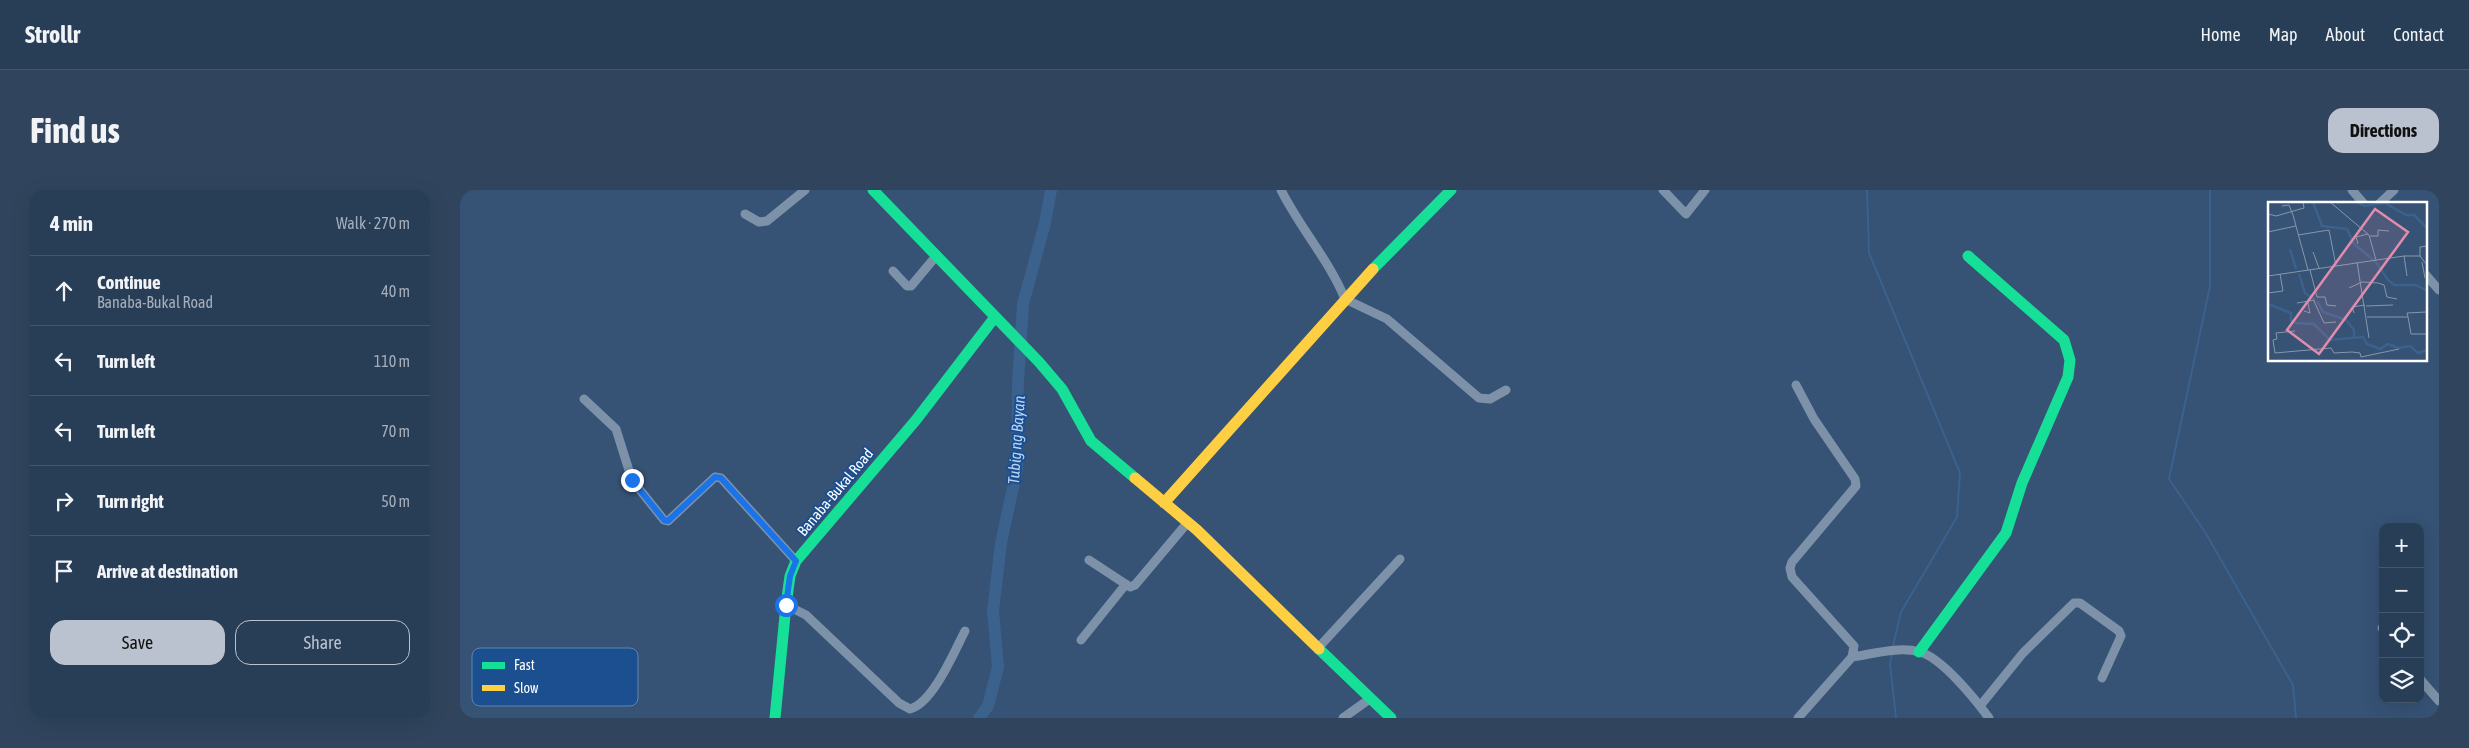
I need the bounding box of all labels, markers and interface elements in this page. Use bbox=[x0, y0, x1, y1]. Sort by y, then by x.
text: Strollr bbox=[25, 21, 80, 48]
text: Home bbox=[2201, 24, 2241, 45]
text: Map bbox=[2269, 24, 2298, 45]
text: About bbox=[2326, 24, 2365, 45]
text: Contact bbox=[2393, 24, 2444, 45]
button: Directions bbox=[2328, 108, 2439, 153]
text: Find us bbox=[30, 110, 120, 150]
inset map bbox=[2268, 202, 2426, 361]
text: 4 min bbox=[50, 211, 93, 235]
text: Walk · 270 m bbox=[336, 214, 410, 232]
text: Continue bbox=[97, 271, 161, 293]
icon: ahead bbox=[50, 277, 78, 305]
text: 40 m bbox=[381, 282, 410, 300]
text: Banaba-Bukal Road bbox=[97, 293, 213, 311]
icon: left bbox=[50, 347, 78, 375]
text: Turn left bbox=[97, 350, 155, 372]
text: 110 m bbox=[374, 352, 410, 370]
water label: Tubig ng Bayan bbox=[1004, 395, 1029, 485]
icon: left bbox=[50, 417, 78, 445]
text: Turn left bbox=[97, 420, 155, 442]
text: 70 m bbox=[381, 422, 410, 440]
street label: Banaba-Bukal Road bbox=[794, 445, 876, 539]
route end bbox=[621, 469, 644, 492]
icon: right bbox=[50, 487, 78, 515]
text: Turn right bbox=[97, 490, 164, 512]
text: 50 m bbox=[381, 492, 410, 510]
map controls bbox=[2379, 523, 2424, 703]
button: + bbox=[2379, 523, 2424, 568]
icon: arrive bbox=[50, 557, 78, 585]
text: Arrive at destination bbox=[97, 560, 238, 582]
button: − bbox=[2379, 568, 2424, 613]
route start bbox=[775, 594, 798, 617]
button: locate bbox=[2379, 613, 2424, 658]
button: Save bbox=[50, 620, 225, 665]
button: Share bbox=[235, 620, 410, 665]
legend bbox=[472, 648, 638, 706]
text: Fast bbox=[514, 657, 535, 673]
button: layers bbox=[2379, 658, 2424, 703]
text: Slow bbox=[514, 680, 539, 696]

